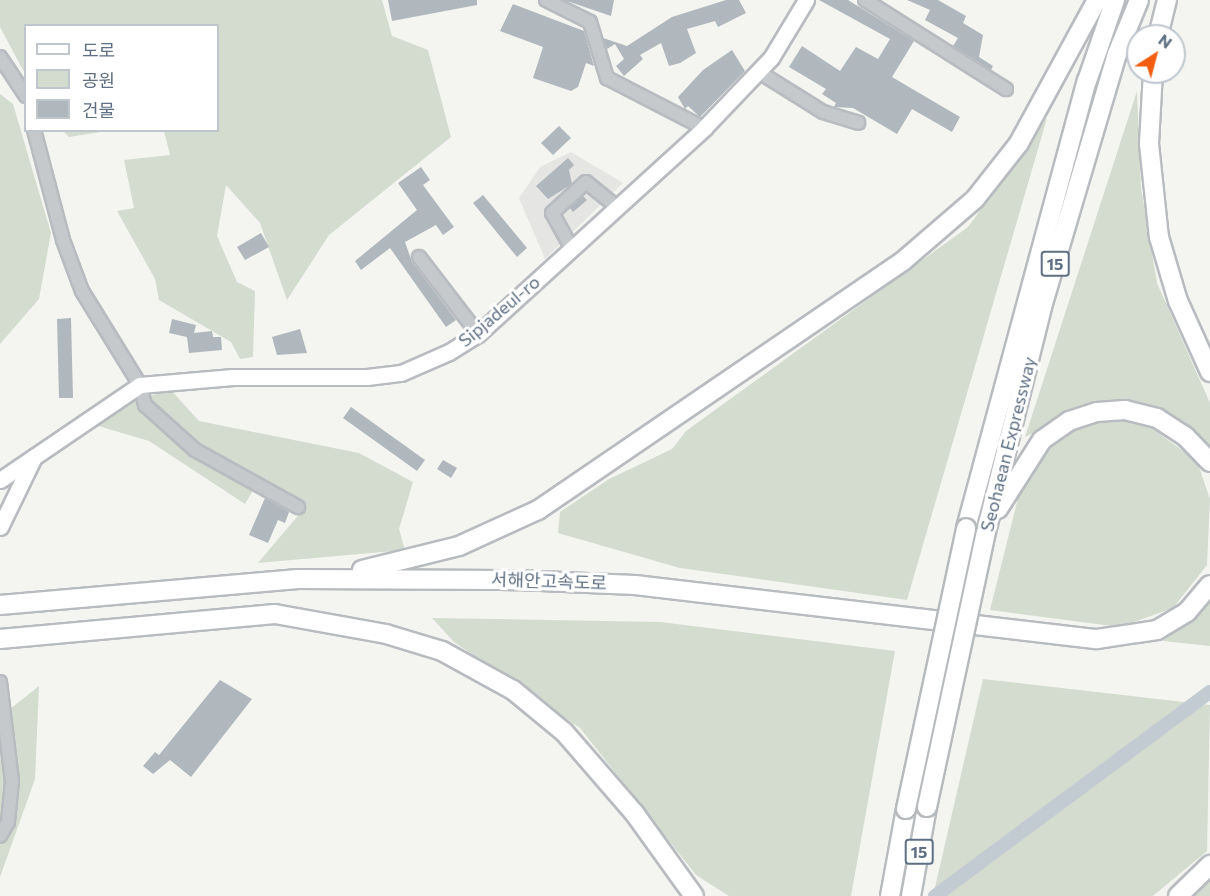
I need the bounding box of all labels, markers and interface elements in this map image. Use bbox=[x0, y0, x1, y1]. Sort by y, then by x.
legend bbox=[24, 24, 219, 132]
north arrow bbox=[1126, 24, 1186, 84]
text: N bbox=[1155, 29, 1176, 52]
text: 도로 bbox=[82, 39, 115, 61]
text: 공원 bbox=[82, 69, 115, 91]
text: 건물 bbox=[82, 99, 115, 121]
road number: 15 bbox=[1040, 251, 1070, 277]
street label: Sipjadeul-ro bbox=[454, 271, 544, 351]
street label: Seohaean Expressway bbox=[976, 354, 1040, 534]
street label: 서해안고속도로 bbox=[491, 568, 607, 594]
road number: 15 bbox=[904, 839, 934, 865]

